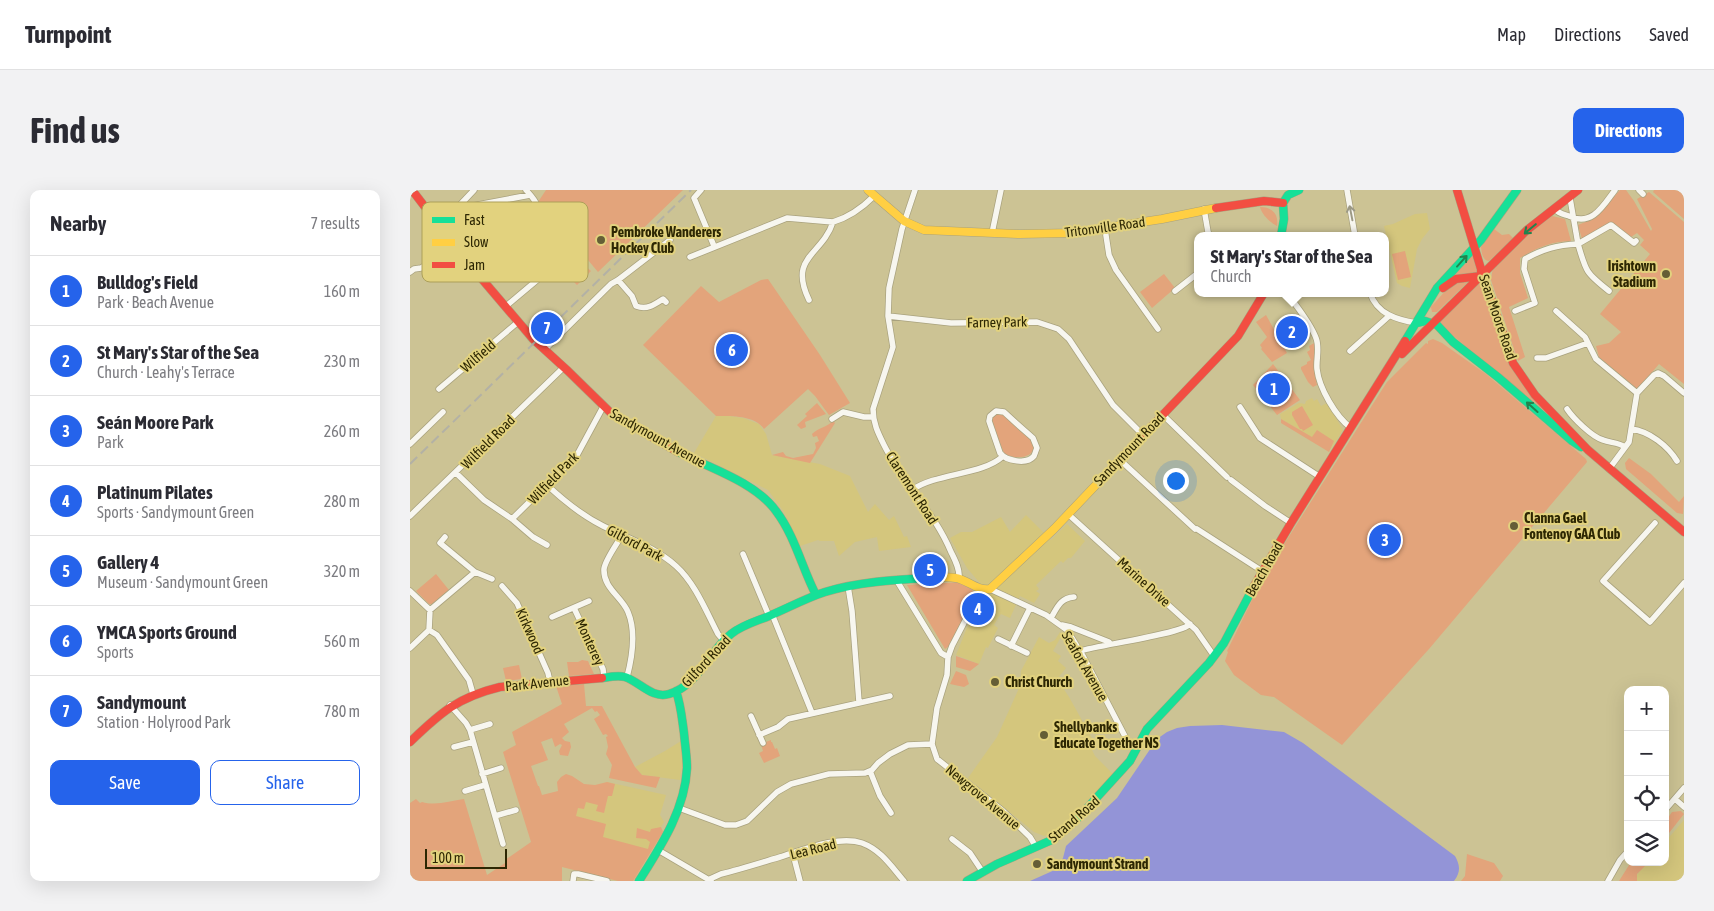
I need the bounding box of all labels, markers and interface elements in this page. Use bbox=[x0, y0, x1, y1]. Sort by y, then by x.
text: Turnpoint bbox=[25, 21, 111, 48]
text: Map bbox=[1497, 24, 1526, 45]
text: Directions bbox=[1554, 24, 1621, 45]
text: Saved bbox=[1649, 24, 1689, 45]
button: Directions bbox=[1573, 108, 1684, 153]
text: Find us bbox=[30, 110, 120, 150]
legend bbox=[422, 202, 588, 282]
one-way arrow bbox=[1346, 205, 1355, 221]
text: Nearby bbox=[50, 211, 106, 235]
text: Fast bbox=[464, 212, 485, 228]
street label: Tritonville Road bbox=[1064, 213, 1146, 241]
text: 7 results bbox=[310, 214, 360, 232]
one-way arrow bbox=[1523, 223, 1536, 235]
place label: Pembroke Wanderers Hockey Club bbox=[611, 224, 721, 256]
popup bbox=[1194, 232, 1389, 297]
text: Slow bbox=[464, 234, 489, 250]
marker: Pembroke Wanderers Hockey Club bbox=[595, 234, 607, 246]
text: St Mary's Star of the Sea bbox=[1210, 245, 1373, 267]
one-way arrow bbox=[1456, 254, 1467, 267]
text: Jam bbox=[464, 257, 485, 273]
place label: Irishtown Stadium bbox=[1608, 258, 1656, 290]
text: Church bbox=[1210, 267, 1252, 285]
marker: Irishtown Stadium bbox=[1660, 268, 1672, 280]
text: Bulldog's Field bbox=[97, 271, 198, 293]
street label: Sean Moore Road bbox=[1476, 272, 1520, 362]
text: 1 bbox=[62, 282, 70, 300]
text: 160 m bbox=[324, 282, 360, 300]
text: Park · Beach Avenue bbox=[97, 293, 214, 311]
pin: 7 bbox=[531, 309, 563, 347]
street label: Farney Park bbox=[967, 313, 1027, 331]
pin: 2 bbox=[1276, 313, 1308, 351]
pin: 6 bbox=[716, 331, 748, 369]
street label: Wilfield bbox=[457, 337, 499, 375]
text: St Mary's Star of the Sea bbox=[97, 341, 259, 363]
text: 2 bbox=[62, 352, 70, 370]
text: 230 m bbox=[324, 352, 360, 370]
text: Church · Leahy's Terrace bbox=[97, 363, 235, 381]
pin: 1 bbox=[1258, 370, 1290, 408]
one-way arrow bbox=[1525, 401, 1538, 413]
street label: Sandymount Avenue bbox=[608, 405, 708, 471]
street label: Sandymount Road bbox=[1090, 409, 1168, 489]
text: Seán Moore Park bbox=[97, 411, 213, 433]
street label: Wilfield Road bbox=[458, 412, 518, 472]
text: 3 bbox=[62, 422, 70, 440]
text: 260 m bbox=[324, 422, 360, 440]
text: Park bbox=[97, 433, 124, 451]
street label: Wilfield Park bbox=[524, 449, 582, 507]
street label: Claremont Road bbox=[883, 449, 941, 527]
your location bbox=[1163, 468, 1189, 494]
text: Platinum Pilates bbox=[97, 481, 213, 503]
text: 4 bbox=[62, 492, 70, 510]
text: 280 m bbox=[324, 492, 360, 510]
text: Sports · Sandymount Green bbox=[97, 503, 254, 521]
place label: Clanna Gael Fontenoy GAA Club bbox=[1524, 510, 1621, 542]
marker: Clanna Gael Fontenoy GAA Club bbox=[1508, 520, 1520, 532]
pin: 3 bbox=[1369, 521, 1401, 559]
street label: Gilford Park bbox=[604, 522, 666, 564]
street label: Beach Road bbox=[1242, 539, 1286, 599]
text: Gallery 4 bbox=[97, 551, 159, 573]
pin: 5 bbox=[914, 551, 946, 589]
street label: Marine Drive bbox=[1114, 554, 1174, 610]
text: 5 bbox=[62, 562, 70, 580]
text: 320 m bbox=[324, 562, 360, 580]
text: Museum · Sandymount Green bbox=[97, 573, 268, 591]
pin: 4 bbox=[962, 590, 994, 628]
street label: Kirkwood bbox=[513, 606, 547, 656]
street label: Monterey bbox=[572, 616, 608, 668]
text: YMCA Sports Ground bbox=[97, 621, 237, 643]
street label: Seafort Avenue bbox=[1059, 628, 1111, 704]
text: 6 bbox=[62, 632, 70, 650]
text: 560 m bbox=[324, 632, 360, 650]
street label: Gilford Road bbox=[678, 632, 734, 690]
text: Sports bbox=[97, 643, 134, 661]
street label: Park Avenue bbox=[504, 672, 570, 694]
place label: Christ Church bbox=[1005, 674, 1072, 690]
marker: Christ Church bbox=[989, 676, 1001, 688]
map controls bbox=[1624, 686, 1669, 866]
button: + bbox=[1624, 686, 1669, 731]
text: Sandymount bbox=[97, 691, 186, 713]
text: 7 bbox=[62, 702, 70, 720]
text: 780 m bbox=[324, 702, 360, 720]
text: Station · Holyrood Park bbox=[97, 713, 231, 731]
place label: Shellybanks Educate Together NS bbox=[1054, 719, 1159, 751]
marker: Shellybanks Educate Together NS bbox=[1038, 729, 1050, 741]
button: − bbox=[1624, 731, 1669, 776]
button: Save bbox=[50, 760, 200, 805]
button: Share bbox=[210, 760, 360, 805]
street label: Newgrove Avenue bbox=[943, 761, 1023, 833]
button: locate bbox=[1624, 776, 1669, 821]
street label: Strand Road bbox=[1045, 793, 1103, 845]
button: layers bbox=[1624, 821, 1669, 866]
street label: Lea Road bbox=[788, 836, 838, 862]
scale bar bbox=[425, 846, 508, 869]
text: 100 m bbox=[432, 850, 464, 866]
place label: Sandymount Strand bbox=[1047, 856, 1149, 872]
marker: Sandymount Strand bbox=[1031, 858, 1043, 870]

